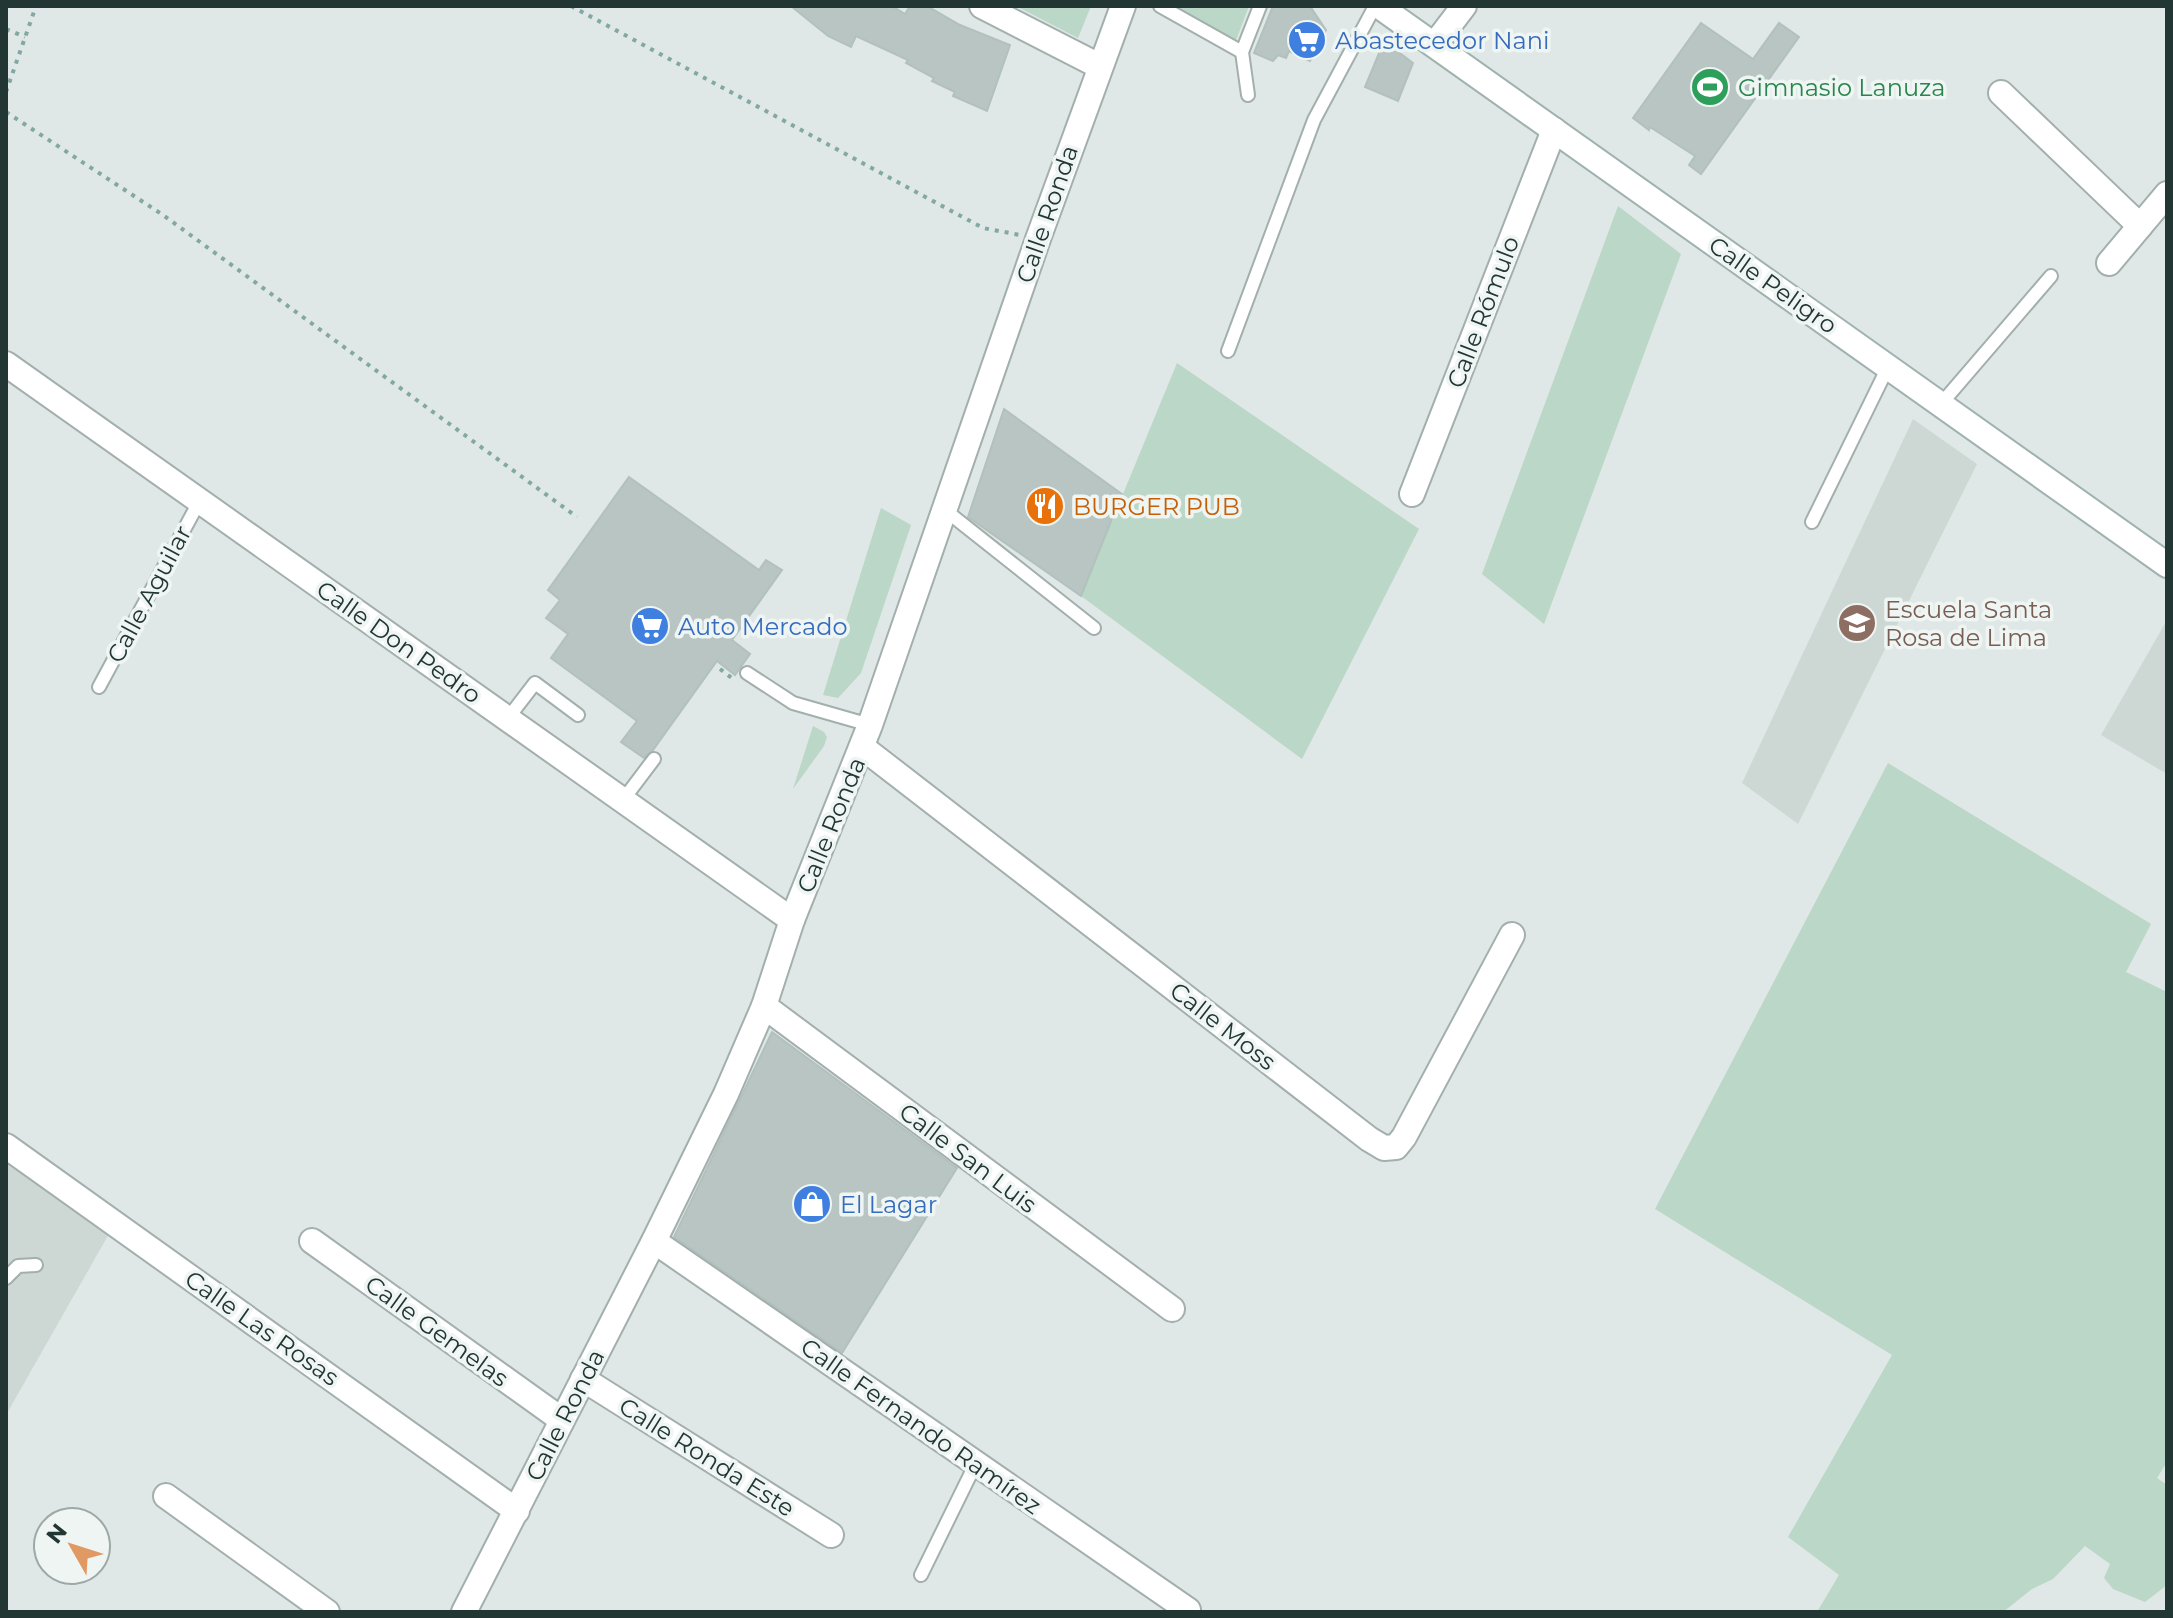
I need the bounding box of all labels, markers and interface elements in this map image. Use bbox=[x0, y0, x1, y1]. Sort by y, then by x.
supermarket icon: Abastecedor Nani bbox=[1286, 19, 1328, 61]
place label: Abastecedor Nani bbox=[1335, 26, 1549, 55]
sports icon: Gimnasio Lanuza bbox=[1689, 66, 1731, 108]
place label: Gimnasio Lanuza bbox=[1738, 73, 1945, 102]
street label: Calle Ronda bbox=[1010, 141, 1084, 287]
street label: Calle Peligro bbox=[1703, 230, 1843, 340]
street label: Calle Rómulo bbox=[1441, 232, 1525, 392]
restaurant icon: BURGER PUB bbox=[1024, 485, 1066, 527]
place label: BURGER PUB bbox=[1073, 492, 1240, 521]
street label: Calle Aguilar bbox=[101, 521, 197, 667]
street label: Calle Don Pedro bbox=[311, 574, 487, 710]
place label: Escuela Santa Rosa de Lima bbox=[1885, 595, 2052, 652]
school or university icon: Escuela Santa Rosa de Lima bbox=[1836, 602, 1878, 644]
supermarket icon: Auto Mercado bbox=[629, 605, 671, 647]
place label: Auto Mercado bbox=[678, 612, 847, 641]
street label: Calle Ronda bbox=[791, 753, 871, 897]
street label: Calle Moss bbox=[1164, 976, 1282, 1076]
street label: Calle San Luis bbox=[894, 1097, 1042, 1219]
shop icon: El Lagar bbox=[791, 1183, 833, 1225]
place label: El Lagar bbox=[840, 1190, 937, 1219]
street label: Calle Las Rosas bbox=[180, 1264, 344, 1392]
street label: Calle Gemelas bbox=[360, 1269, 514, 1393]
street label: Calle Fernando Ramírez bbox=[795, 1332, 1047, 1520]
street label: Calle Ronda bbox=[519, 1344, 611, 1486]
street label: Calle Ronda Este bbox=[614, 1391, 800, 1523]
north arrow bbox=[32, 1506, 112, 1586]
text: N bbox=[41, 1518, 73, 1549]

